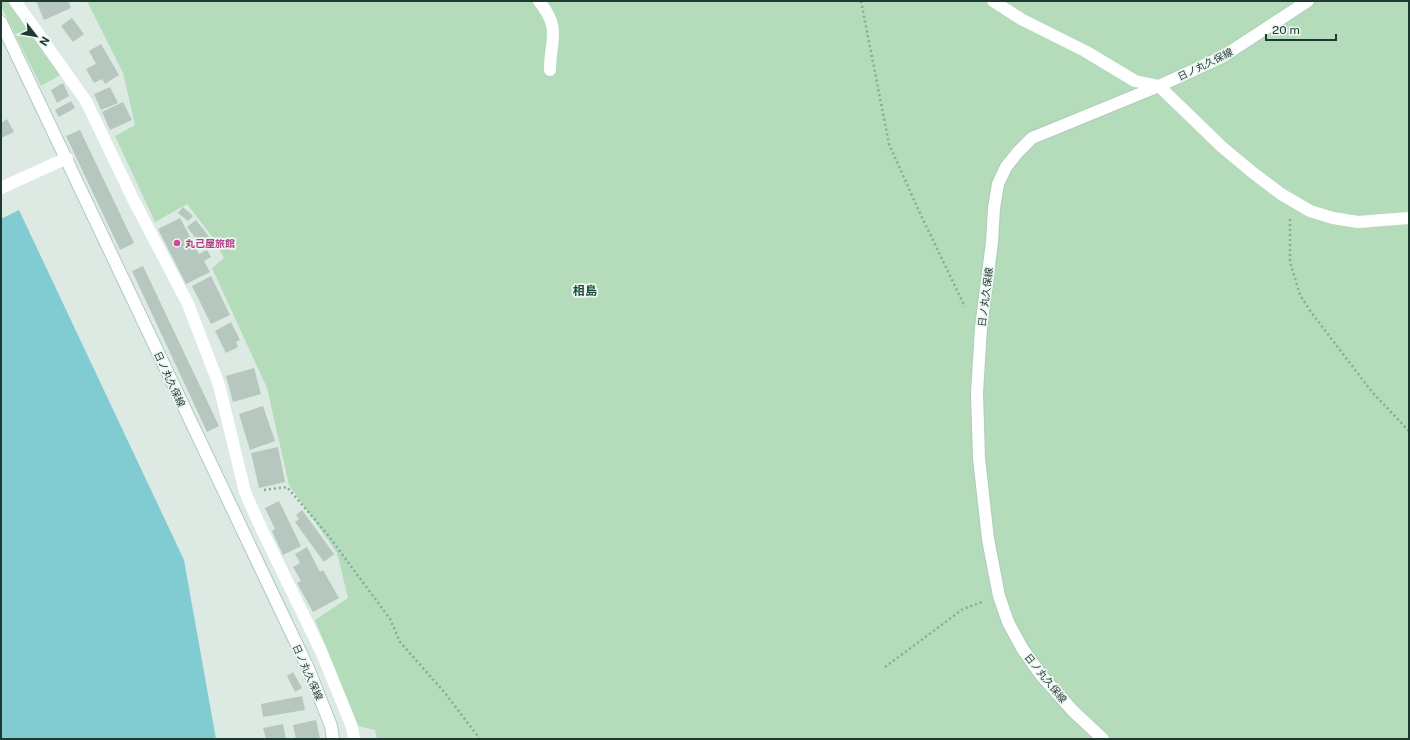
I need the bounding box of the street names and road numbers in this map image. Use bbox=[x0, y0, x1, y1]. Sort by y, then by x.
street label: 日ノ丸久保線 bbox=[1175, 45, 1235, 83]
street label: 日ノ丸久保線 bbox=[975, 266, 995, 328]
street label: 日ノ丸久保線 bbox=[152, 349, 188, 409]
street label: 日ノ丸久保線 bbox=[290, 642, 326, 702]
street label: 日ノ丸久保線 bbox=[1022, 651, 1070, 705]

